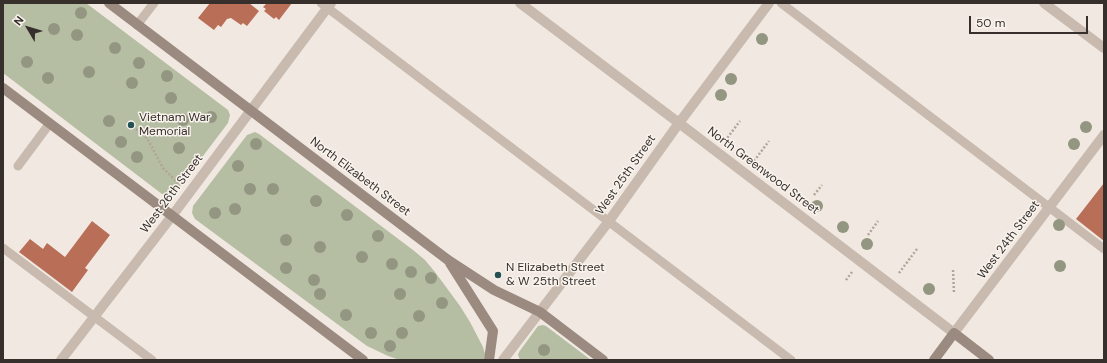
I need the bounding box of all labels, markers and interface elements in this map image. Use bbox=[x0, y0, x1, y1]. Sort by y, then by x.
north arrow bbox=[8, 8, 48, 48]
scale bar bbox=[971, 8, 1090, 34]
text: N bbox=[11, 13, 27, 28]
text: 50 m bbox=[976, 15, 1005, 31]
place label: Vietnam War Memorial bbox=[139, 111, 211, 139]
marker: Vietnam War Memorial bbox=[126, 120, 136, 130]
street label: North Greenwood Street bbox=[704, 124, 822, 218]
street label: West 25th Street bbox=[593, 132, 659, 218]
street label: North Elizabeth Street bbox=[307, 135, 413, 219]
street label: West 26th Street bbox=[138, 152, 206, 236]
street label: West 24th Street bbox=[975, 198, 1043, 282]
place label: N Elizabeth Street & W 25th Street bbox=[506, 261, 605, 289]
marker: N Elizabeth Street & W 25th Street bbox=[493, 270, 503, 280]

